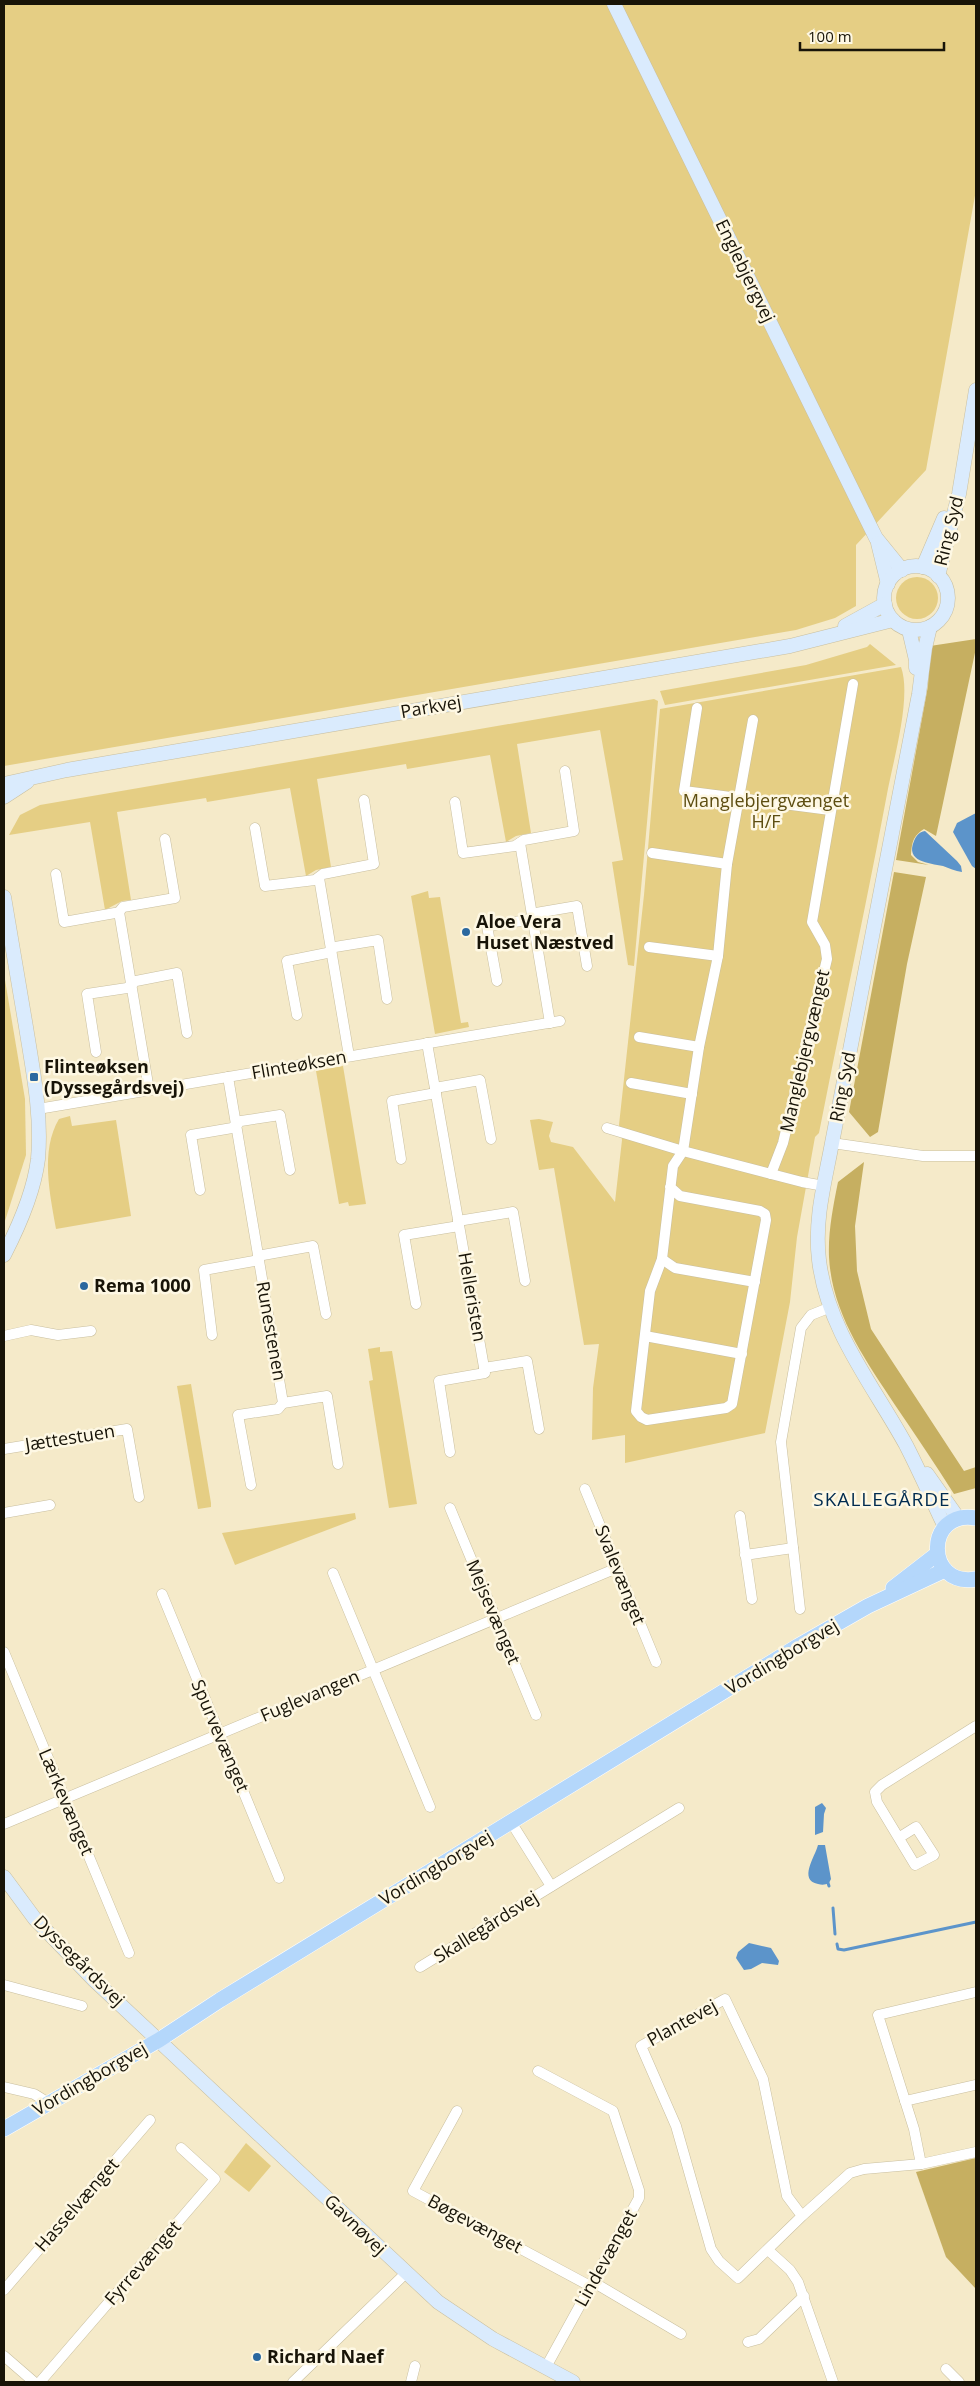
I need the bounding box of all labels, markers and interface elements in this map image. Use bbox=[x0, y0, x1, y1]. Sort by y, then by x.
scale bar bbox=[800, 20, 944, 52]
text: 100 m bbox=[808, 26, 852, 46]
street label: Englebjergvej bbox=[711, 215, 781, 326]
street label: Ring Syd bbox=[928, 493, 968, 568]
street label: Parkvej bbox=[399, 689, 463, 723]
park label: Manglebjergvænget H/F bbox=[683, 788, 849, 833]
place label: Aloe Vera Huset Næstved bbox=[476, 909, 614, 954]
marker: Aloe Vera Huset Næstved bbox=[460, 926, 472, 938]
street label: Manglebjergvænget bbox=[774, 967, 834, 1134]
street label: Flinteøksen bbox=[249, 1044, 348, 1084]
street label: Ring Syd bbox=[823, 1050, 861, 1124]
place label: Flinteøksen (Dyssegårdsvej) bbox=[44, 1054, 184, 1099]
marker: Flinteøksen (Dyssegårdsvej) bbox=[28, 1071, 40, 1083]
street label: Helleristen bbox=[453, 1250, 493, 1344]
place label: Rema 1000 bbox=[94, 1273, 191, 1297]
street label: Runestenen bbox=[251, 1279, 293, 1382]
marker: Rema 1000 bbox=[78, 1280, 90, 1292]
street label: Jættestuen bbox=[21, 1418, 116, 1456]
district label: SKALLEGÅRDE bbox=[813, 1486, 951, 1512]
street label: Svalevænget bbox=[590, 1521, 652, 1628]
street label: Mejsevænget bbox=[461, 1556, 527, 1668]
street label: Vordingborgvej bbox=[720, 1613, 842, 1699]
street label: Fuglevangen bbox=[256, 1663, 363, 1727]
street label: Spurvevænget bbox=[186, 1676, 255, 1796]
street label: Lærkevænget bbox=[34, 1745, 100, 1859]
street label: Vordingborgvej bbox=[374, 1824, 496, 1910]
street label: Skallegårdsvej bbox=[429, 1884, 542, 1968]
street label: Dyssegårdsvej bbox=[29, 1909, 131, 2011]
street label: Plantevej bbox=[642, 1993, 721, 2051]
street label: Vordingborgvej bbox=[28, 2036, 151, 2121]
street label: Hasselvænget bbox=[29, 2152, 124, 2256]
street label: Bøgevænget bbox=[424, 2188, 527, 2258]
street label: Gavnøvej bbox=[319, 2189, 392, 2260]
street label: Lindevænget bbox=[568, 2204, 642, 2311]
street label: Fyrrevænget bbox=[99, 2215, 186, 2310]
place label: Richard Naef bbox=[267, 2344, 385, 2368]
marker: Richard Naef bbox=[251, 2351, 263, 2363]

